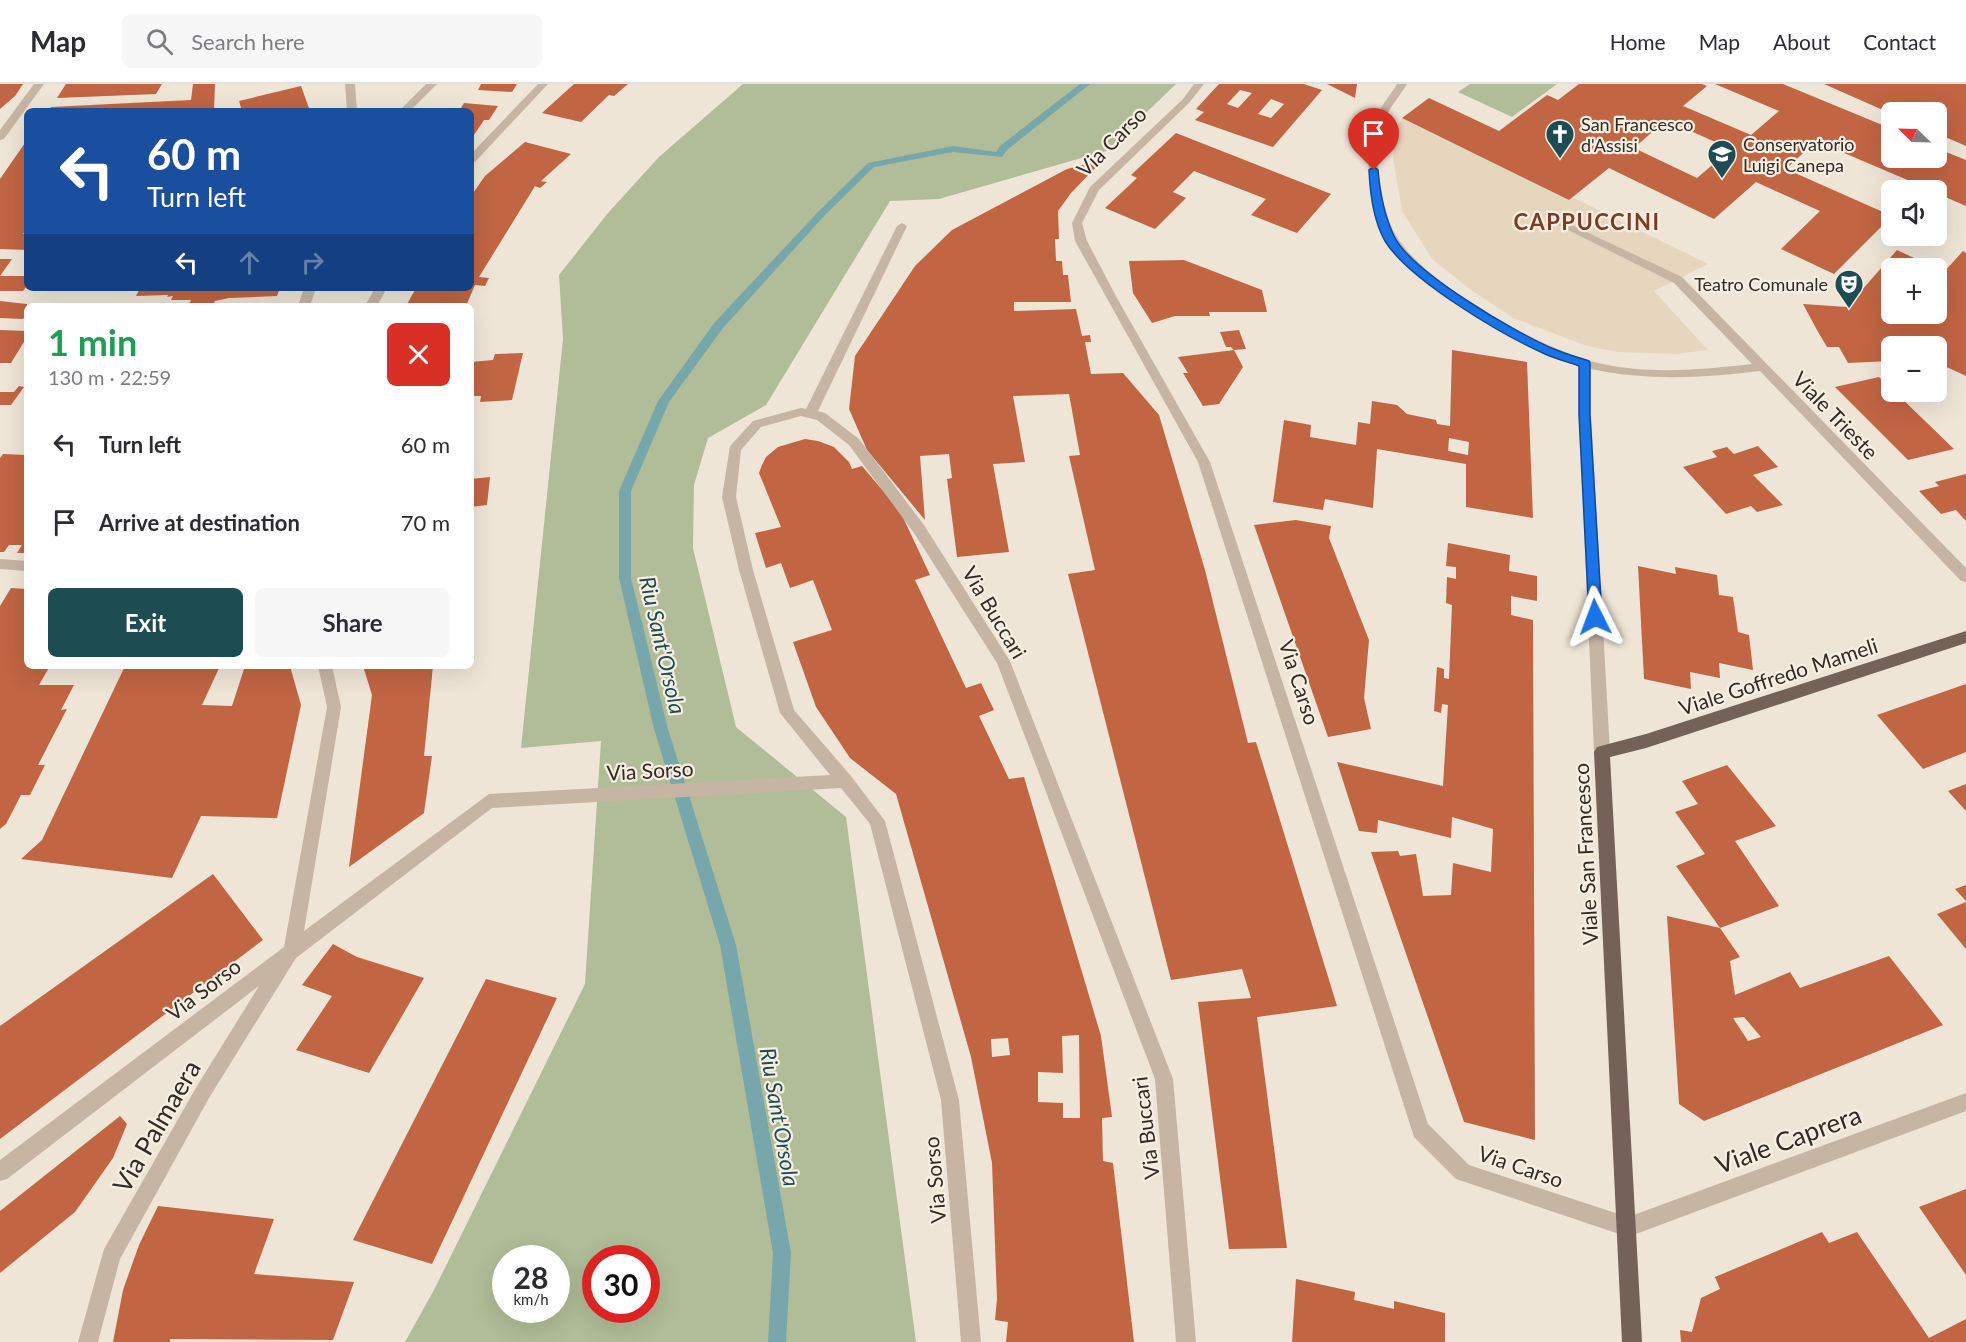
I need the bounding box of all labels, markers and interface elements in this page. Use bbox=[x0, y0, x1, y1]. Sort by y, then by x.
search box bbox=[122, 14, 542, 68]
text: Map bbox=[30, 24, 86, 58]
icon: search bbox=[143, 25, 176, 58]
text: Search here bbox=[191, 28, 305, 55]
text: Home bbox=[1610, 29, 1666, 54]
text: Map bbox=[1699, 29, 1740, 54]
text: About bbox=[1773, 29, 1830, 54]
text: Contact bbox=[1863, 29, 1936, 54]
street label: Via Carso bbox=[1071, 101, 1151, 181]
north arrow bbox=[1881, 102, 1947, 168]
map controls bbox=[1881, 102, 1947, 402]
pin bbox=[1348, 108, 1399, 170]
place label: San Francesco d'Assisi bbox=[1581, 113, 1693, 156]
icon: arrive bbox=[1357, 117, 1390, 150]
church icon: San Francesco d'Assisi bbox=[1544, 118, 1576, 160]
text: 60 m bbox=[147, 129, 241, 179]
icon: left bbox=[48, 132, 126, 210]
place label: Conservatorio Luigi Canepa bbox=[1743, 133, 1855, 176]
school or university icon: Conservatorio Luigi Canepa bbox=[1706, 138, 1738, 180]
text: Turn left bbox=[147, 180, 246, 213]
button: sound bbox=[1881, 180, 1947, 246]
district label: CAPPUCCINI bbox=[1513, 208, 1661, 235]
icon: left bbox=[170, 246, 203, 279]
icon: ahead bbox=[233, 246, 266, 279]
icon: right bbox=[296, 246, 329, 279]
button: + bbox=[1881, 258, 1947, 324]
theatre icon: Teatro Comunale bbox=[1833, 268, 1865, 310]
place label: Teatro Comunale bbox=[1694, 273, 1828, 295]
text: 1 min bbox=[48, 320, 137, 364]
button: close bbox=[387, 323, 450, 386]
button: − bbox=[1881, 336, 1947, 402]
text: 130 m · 22:59 bbox=[48, 365, 171, 389]
street label: Viale Trieste bbox=[1788, 366, 1884, 464]
icon: left bbox=[48, 428, 81, 461]
text: Turn left bbox=[99, 431, 181, 458]
text: 60 m bbox=[401, 431, 450, 458]
icon: arrive bbox=[48, 506, 81, 539]
text: Arrive at destination bbox=[99, 509, 300, 536]
text: 70 m bbox=[401, 509, 450, 536]
street label: Via Buccari bbox=[958, 561, 1032, 663]
water label: Riu Sant'Orsola bbox=[634, 573, 692, 717]
position arrow bbox=[1563, 585, 1627, 649]
button: Exit bbox=[48, 588, 243, 657]
button: Share bbox=[255, 588, 450, 657]
street label: Viale Goffredo Mameli bbox=[1676, 632, 1880, 720]
street label: Via Carso bbox=[1274, 636, 1326, 728]
street label: Via Sorso bbox=[606, 755, 694, 785]
street label: Viale San Francesco bbox=[1568, 762, 1602, 946]
street label: Via Sorso bbox=[161, 953, 245, 1025]
water label: Riu Sant'Orsola bbox=[754, 1045, 806, 1189]
street label: Via Palmaera bbox=[105, 1054, 207, 1198]
street label: Via Buccari bbox=[1126, 1075, 1164, 1181]
street label: Viale Caprera bbox=[1711, 1098, 1865, 1180]
street label: Via Sorso bbox=[918, 1136, 950, 1224]
street label: Via Carso bbox=[1475, 1140, 1567, 1192]
speed limit sign: 30 bbox=[582, 1245, 660, 1323]
text: 28 bbox=[514, 1259, 548, 1295]
text: km/h bbox=[513, 1290, 549, 1308]

